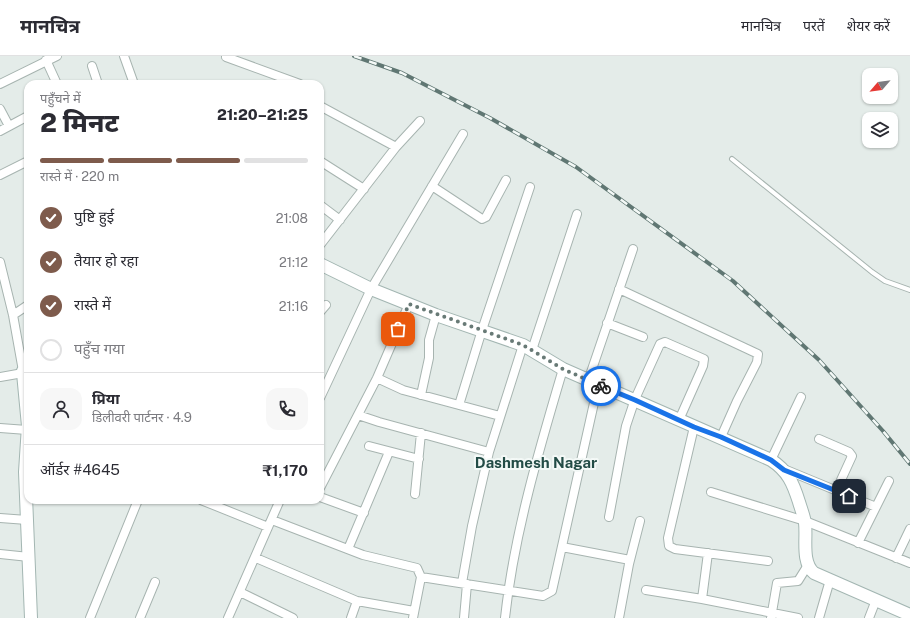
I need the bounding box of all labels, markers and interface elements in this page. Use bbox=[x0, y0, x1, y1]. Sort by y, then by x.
text: मानचित्र bbox=[20, 15, 80, 37]
text: मानचित्र bbox=[741, 18, 781, 34]
text: परतें bbox=[803, 18, 825, 34]
text: शेयर करें bbox=[847, 18, 890, 34]
north arrow bbox=[862, 68, 898, 104]
map controls bbox=[862, 68, 898, 148]
text: पहुँचने में bbox=[40, 91, 81, 106]
text: 21:20–21:25 bbox=[217, 106, 308, 123]
text: 2 मिनट bbox=[40, 107, 119, 138]
button: layers bbox=[862, 112, 898, 148]
text: रास्ते में · 220 m bbox=[40, 169, 119, 184]
icon: check bbox=[40, 207, 62, 229]
text: पुष्टि हुई bbox=[74, 208, 114, 225]
text: 21:08 bbox=[276, 211, 308, 226]
icon: check bbox=[40, 251, 62, 273]
text: तैयार हो रहा bbox=[74, 252, 138, 269]
text: 21:12 bbox=[279, 255, 308, 270]
icon: check bbox=[40, 295, 62, 317]
text: रास्ते में bbox=[74, 296, 111, 313]
text: 21:16 bbox=[279, 299, 308, 314]
pin bbox=[381, 312, 415, 346]
icon: bag bbox=[387, 318, 409, 340]
text: पहुँच गया bbox=[74, 340, 125, 357]
courier bbox=[581, 366, 621, 406]
icon: bike bbox=[590, 375, 612, 397]
button: person bbox=[40, 388, 82, 430]
button: phone bbox=[266, 388, 308, 430]
text: प्रिया bbox=[92, 390, 120, 407]
text: डिलीवरी पार्टनर · 4.9 bbox=[92, 410, 192, 425]
district label: Dashmesh Nagar bbox=[475, 454, 597, 471]
text: ऑर्डर #4645 bbox=[40, 461, 120, 478]
text: ₹1,170 bbox=[262, 462, 308, 479]
pin bbox=[832, 479, 866, 513]
icon: home bbox=[838, 485, 860, 507]

